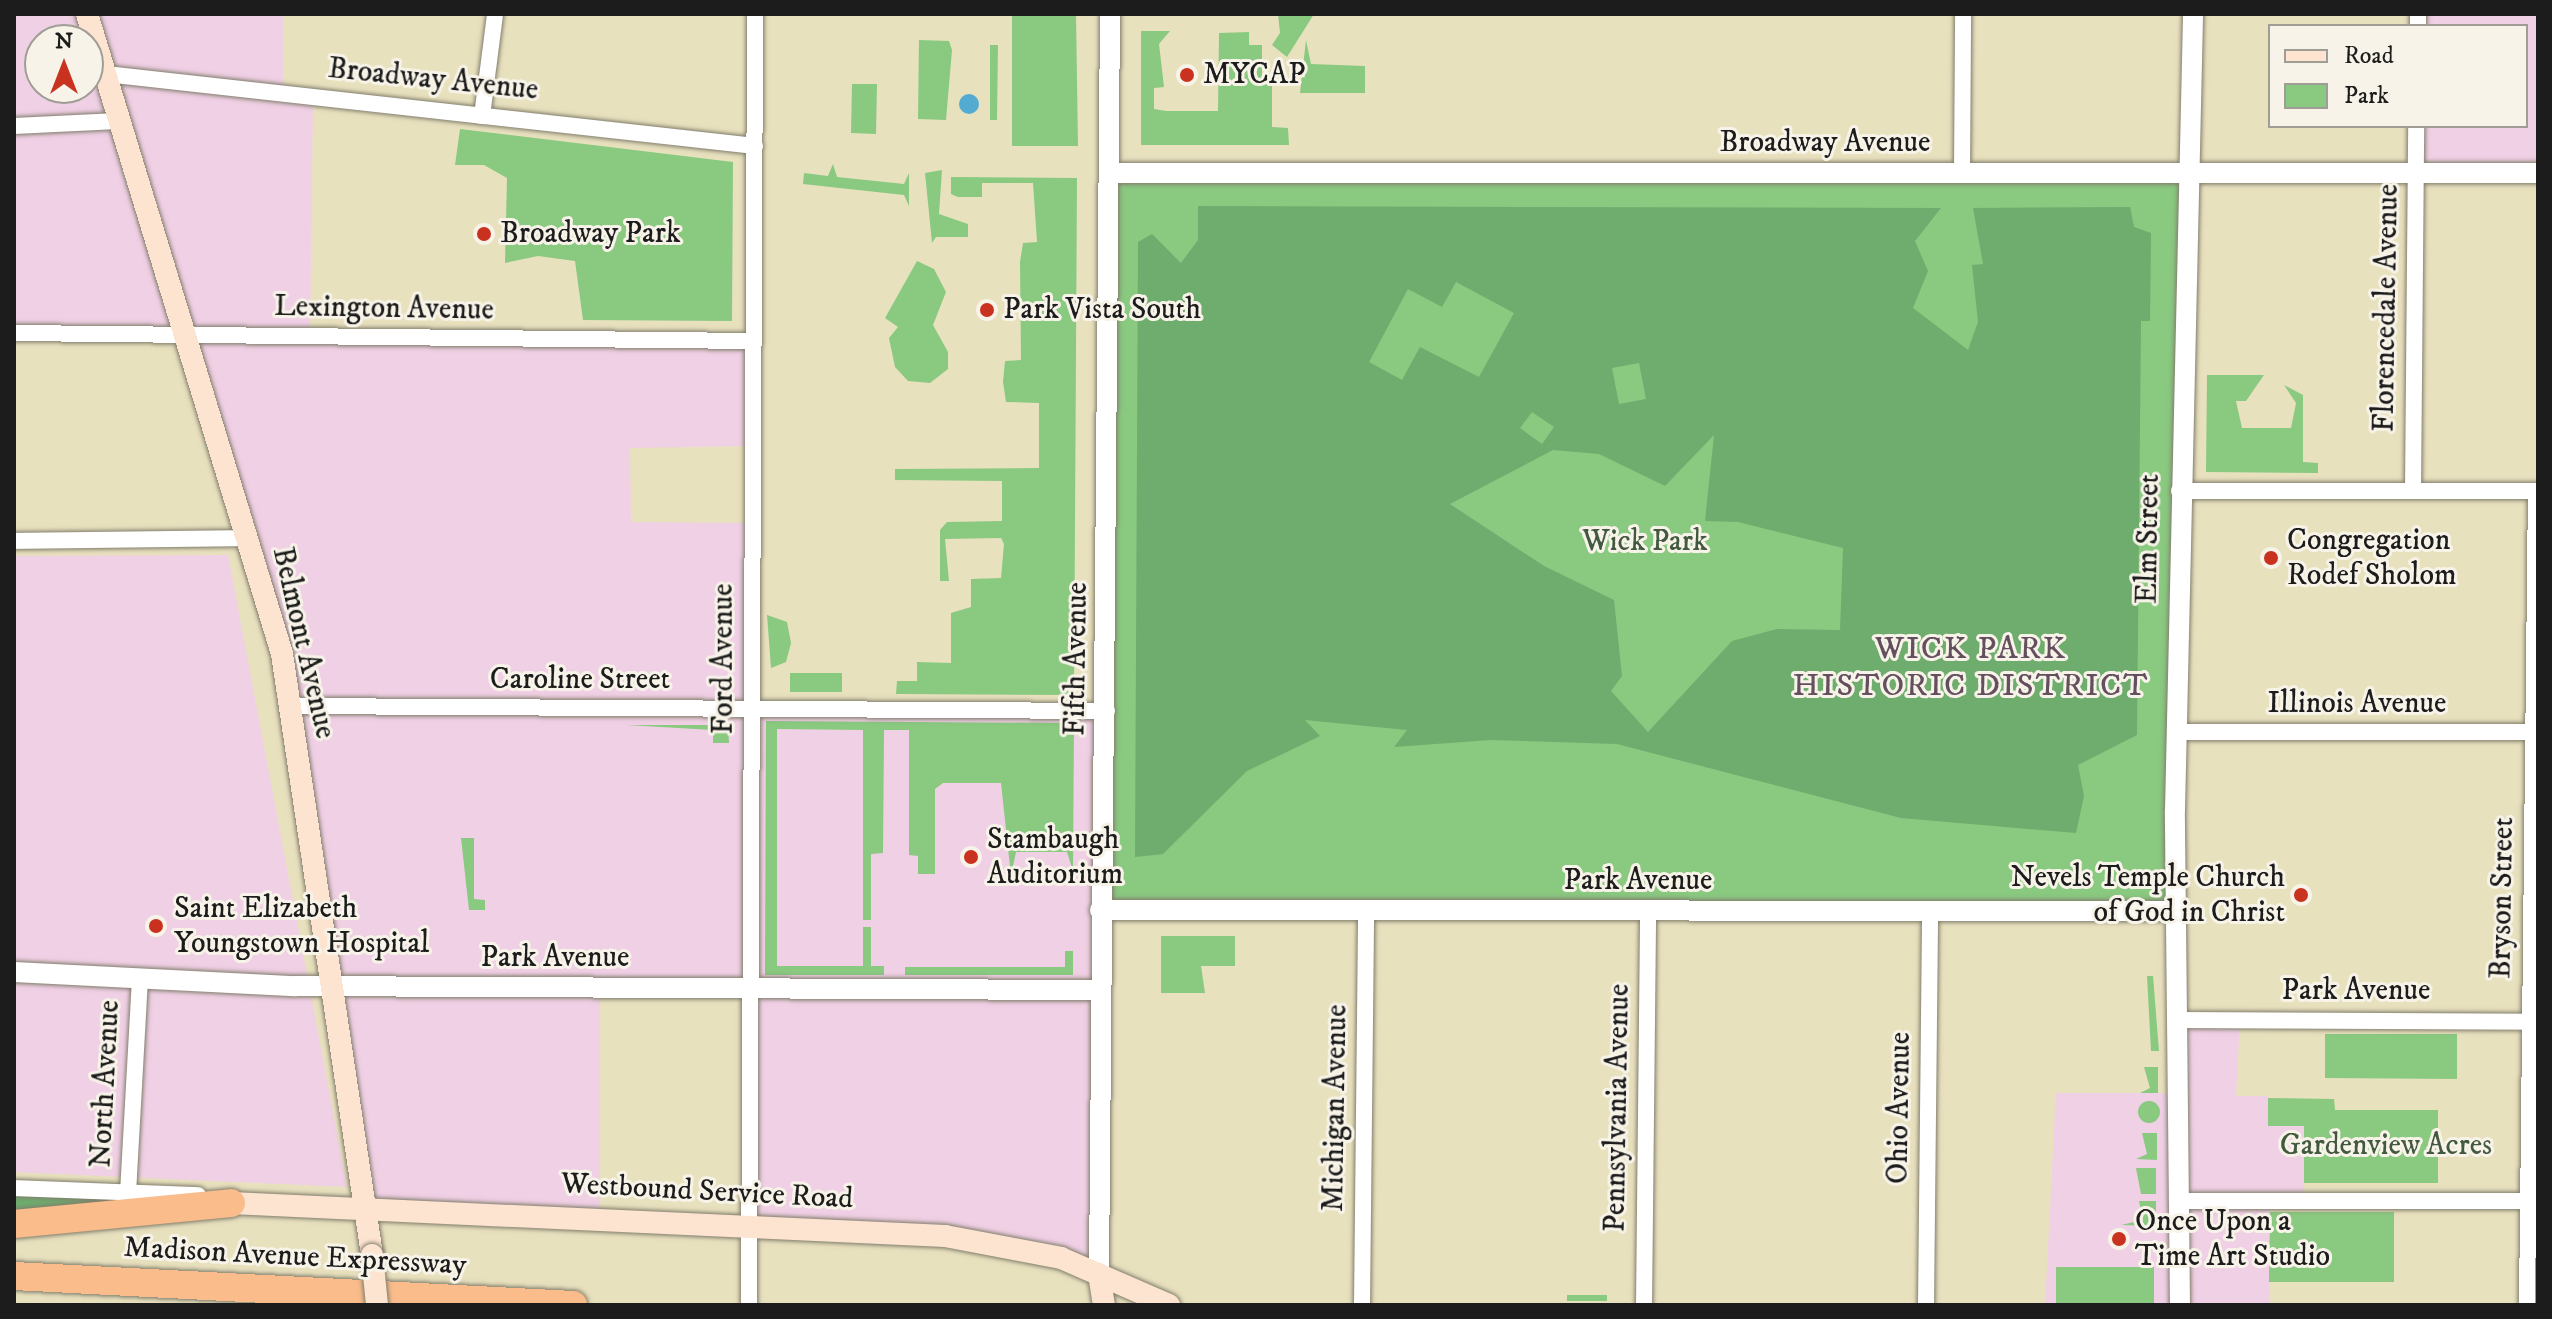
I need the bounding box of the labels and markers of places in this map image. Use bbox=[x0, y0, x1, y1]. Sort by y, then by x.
place label: MYCAP bbox=[1203, 57, 1305, 93]
marker: MYCAP bbox=[1178, 66, 1196, 84]
place label: Broadway Park bbox=[500, 216, 681, 252]
marker: Broadway Park bbox=[475, 225, 493, 243]
place label: Park Vista South bbox=[1003, 292, 1201, 328]
marker: Park Vista South bbox=[978, 301, 996, 319]
place label: Congregation Rodef Sholom bbox=[2287, 523, 2457, 594]
marker: Congregation Rodef Sholom bbox=[2262, 549, 2280, 567]
place label: Stambaugh Auditorium bbox=[987, 822, 1123, 892]
marker: Stambaugh Auditorium bbox=[962, 848, 980, 866]
place label: Nevels Temple Church of God in Christ bbox=[2010, 860, 2285, 930]
marker: Nevels Temple Church of God in Christ bbox=[2292, 886, 2310, 904]
place label: Saint Elizabeth Youngstown Hospital bbox=[174, 891, 429, 962]
marker: Saint Elizabeth Youngstown Hospital bbox=[145, 915, 167, 937]
place label: Once Upon a Time Art Studio bbox=[2135, 1204, 2330, 1274]
marker: Once Upon a Time Art Studio bbox=[2110, 1230, 2128, 1248]

